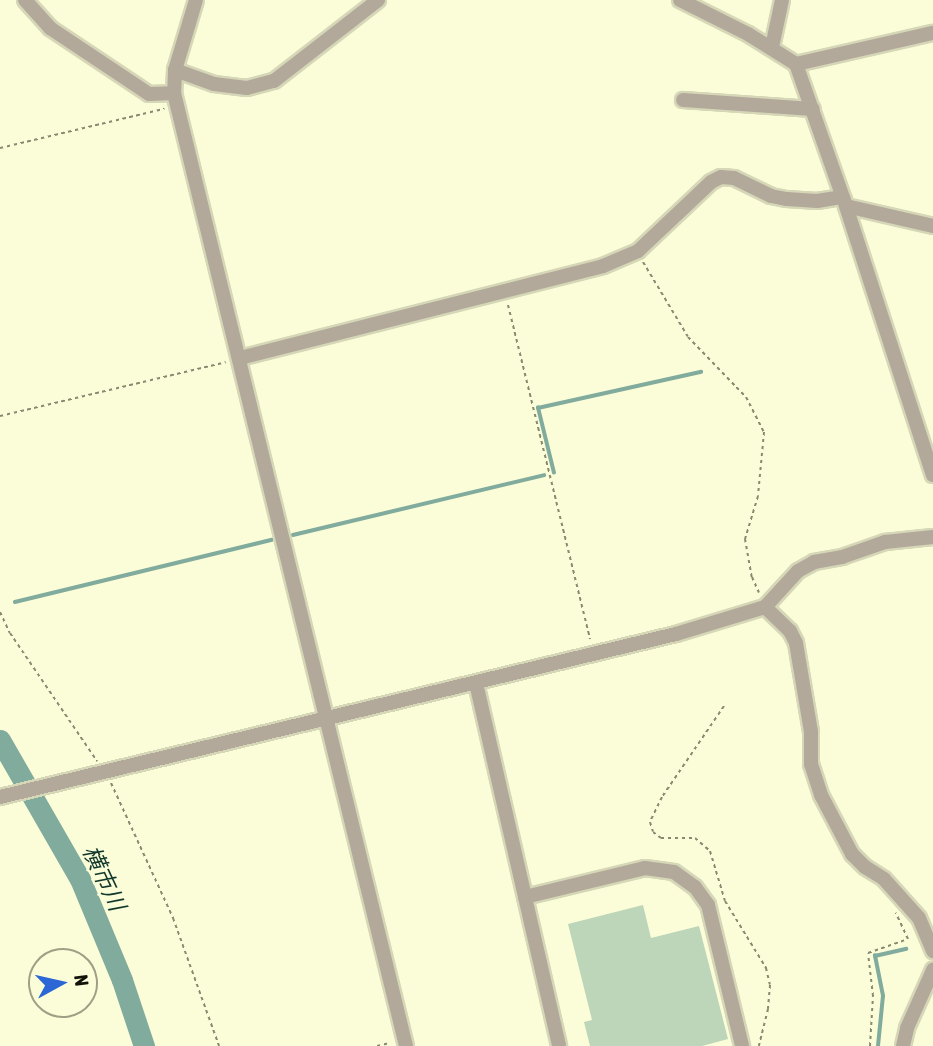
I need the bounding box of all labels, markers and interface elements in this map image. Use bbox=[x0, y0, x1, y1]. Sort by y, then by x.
water label: 横市川 bbox=[77, 841, 131, 915]
north arrow bbox=[28, 948, 98, 1018]
text: N bbox=[70, 973, 93, 987]

